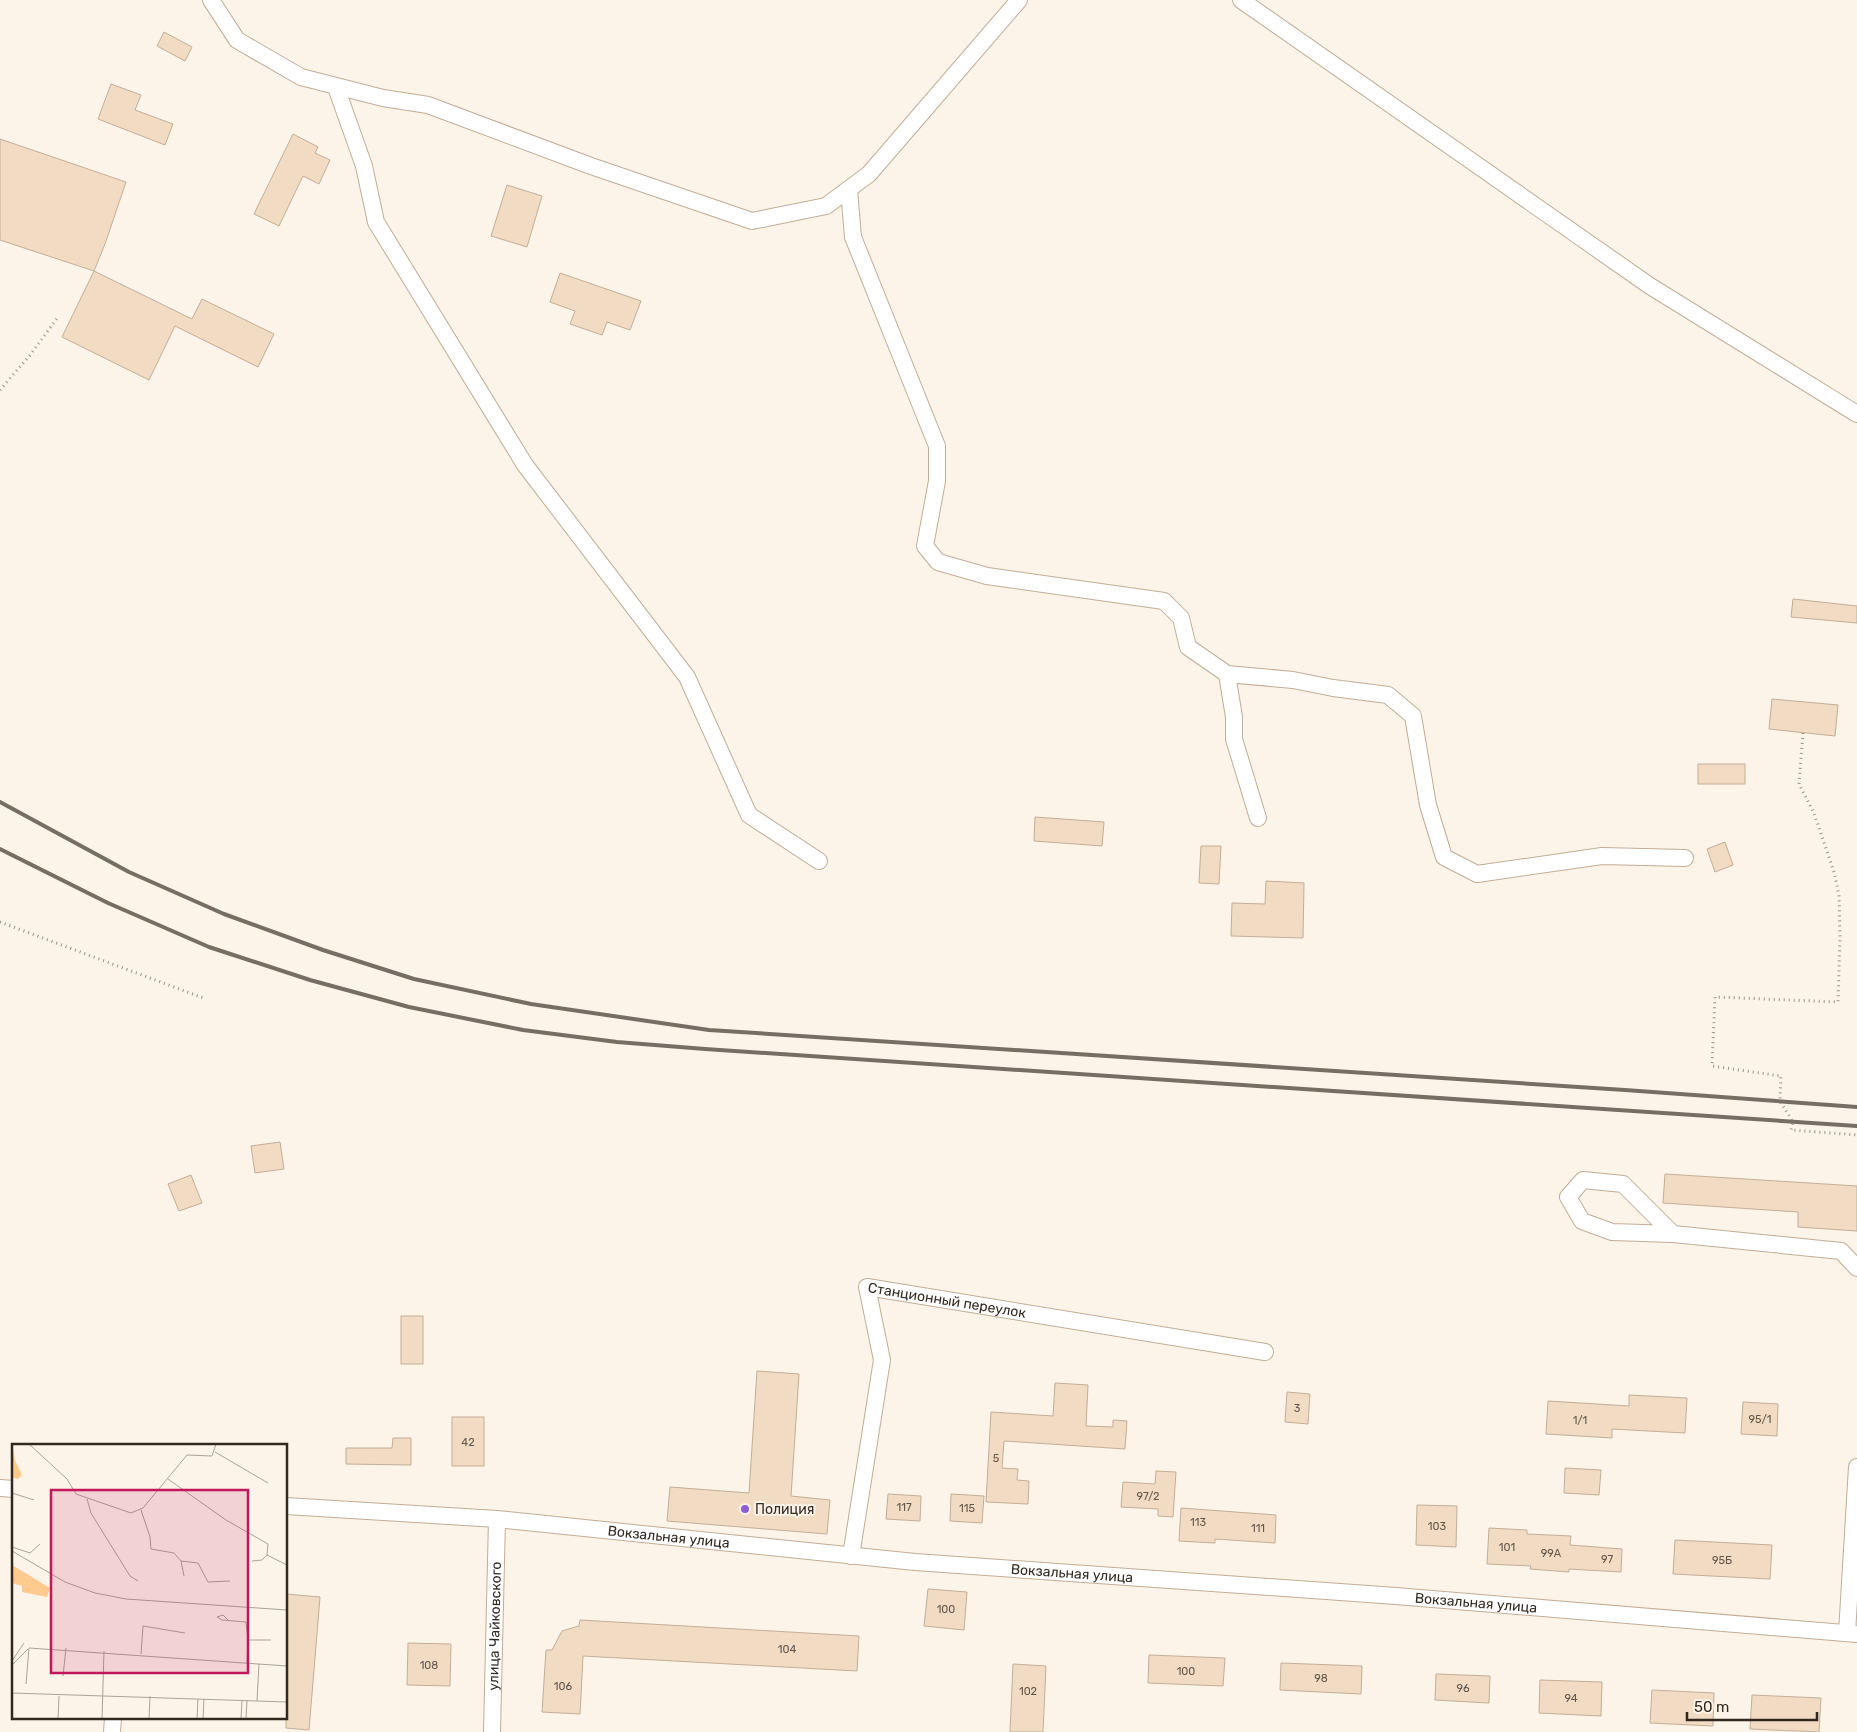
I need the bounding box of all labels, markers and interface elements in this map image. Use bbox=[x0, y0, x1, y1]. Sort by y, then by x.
street label: Станционный переулок bbox=[867, 1279, 1028, 1321]
house number: 3 bbox=[1294, 1402, 1301, 1415]
house number: 95/1 bbox=[1749, 1413, 1771, 1426]
house number: 1/1 bbox=[1573, 1414, 1587, 1427]
house number: 42 bbox=[461, 1436, 475, 1449]
inset map bbox=[12, 1444, 288, 1720]
house number: 5 bbox=[993, 1452, 1000, 1465]
house number: 97/2 bbox=[1136, 1490, 1160, 1503]
place label: Полиция bbox=[755, 1501, 814, 1518]
house number: 117 bbox=[896, 1501, 912, 1514]
house number: 115 bbox=[959, 1502, 975, 1515]
marker: Полиция bbox=[739, 1503, 751, 1515]
house number: 113 bbox=[1190, 1516, 1206, 1529]
house number: 103 bbox=[1428, 1520, 1447, 1533]
street label: Вокзальная улица bbox=[607, 1522, 731, 1551]
house number: 111 bbox=[1251, 1522, 1265, 1535]
house number: 101 bbox=[1499, 1541, 1515, 1554]
house number: 99А bbox=[1541, 1547, 1562, 1560]
house number: 97 bbox=[1601, 1553, 1613, 1566]
house number: 95Б bbox=[1712, 1554, 1732, 1567]
street label: Вокзальная улица bbox=[1010, 1560, 1134, 1586]
street label: улица Чайковского bbox=[484, 1561, 505, 1691]
street label: Вокзальная улица bbox=[1414, 1589, 1538, 1616]
house number: 100 bbox=[937, 1603, 955, 1616]
house number: 104 bbox=[778, 1643, 796, 1656]
house number: 108 bbox=[420, 1659, 438, 1672]
house number: 100 bbox=[1177, 1665, 1195, 1678]
house number: 98 bbox=[1314, 1672, 1328, 1685]
house number: 106 bbox=[554, 1680, 573, 1693]
house number: 96 bbox=[1456, 1682, 1470, 1695]
house number: 102 bbox=[1019, 1685, 1037, 1698]
scale bar bbox=[1687, 1690, 1817, 1722]
house number: 94 bbox=[1564, 1692, 1578, 1705]
text: 50 m bbox=[1694, 1698, 1729, 1716]

